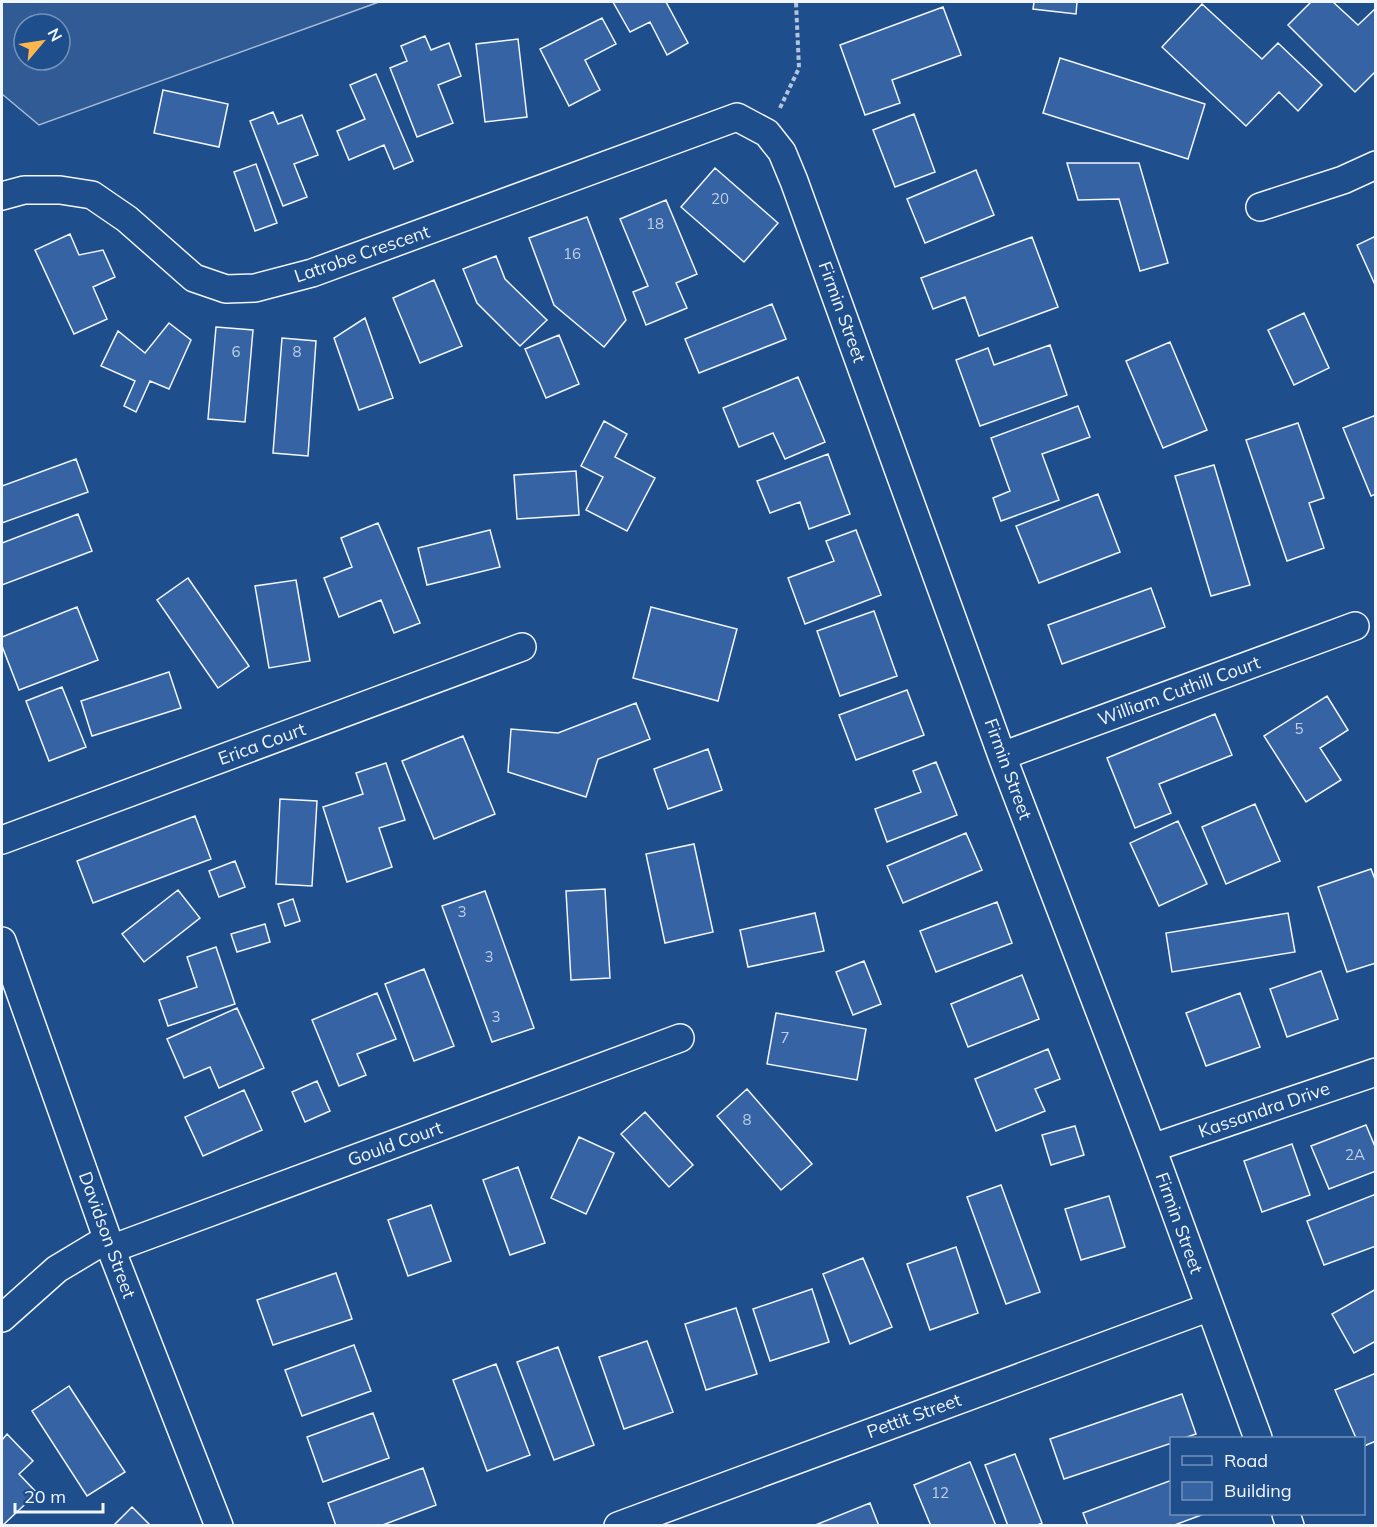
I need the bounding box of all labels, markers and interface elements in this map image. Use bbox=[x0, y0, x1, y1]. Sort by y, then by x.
north arrow bbox=[12, 12, 72, 72]
text: N bbox=[43, 25, 67, 45]
house number: 20 bbox=[711, 189, 729, 208]
house number: 18 bbox=[646, 214, 664, 233]
street label: Latrobe Crescent bbox=[291, 220, 433, 287]
house number: 16 bbox=[563, 244, 581, 263]
street label: Firmin Street bbox=[814, 258, 871, 366]
house number: 6 bbox=[231, 342, 241, 361]
house number: 8 bbox=[292, 342, 302, 361]
street label: William Cuthill Court bbox=[1095, 650, 1263, 731]
street label: Firmin Street bbox=[980, 715, 1037, 823]
street label: Erica Court bbox=[215, 717, 309, 770]
house number: 5 bbox=[1294, 719, 1304, 738]
house number: 3 bbox=[457, 902, 467, 921]
house number: 3 bbox=[484, 947, 494, 966]
house number: 3 bbox=[491, 1007, 501, 1026]
house number: 7 bbox=[780, 1028, 790, 1047]
street label: Kassandra Drive bbox=[1195, 1076, 1333, 1143]
house number: 8 bbox=[742, 1110, 752, 1129]
street label: Gould Court bbox=[344, 1116, 445, 1171]
house number: 2A bbox=[1345, 1145, 1365, 1164]
street label: Davidson Street bbox=[74, 1168, 141, 1301]
street label: Firmin Street bbox=[1151, 1169, 1208, 1277]
street label: Pettit Street bbox=[864, 1388, 964, 1443]
legend bbox=[1170, 1437, 1365, 1515]
text: Road bbox=[1224, 1449, 1268, 1472]
scale bar bbox=[15, 1476, 104, 1514]
text: Building bbox=[1224, 1479, 1292, 1502]
house number: 12 bbox=[931, 1483, 949, 1502]
text: 20 m bbox=[24, 1485, 66, 1508]

